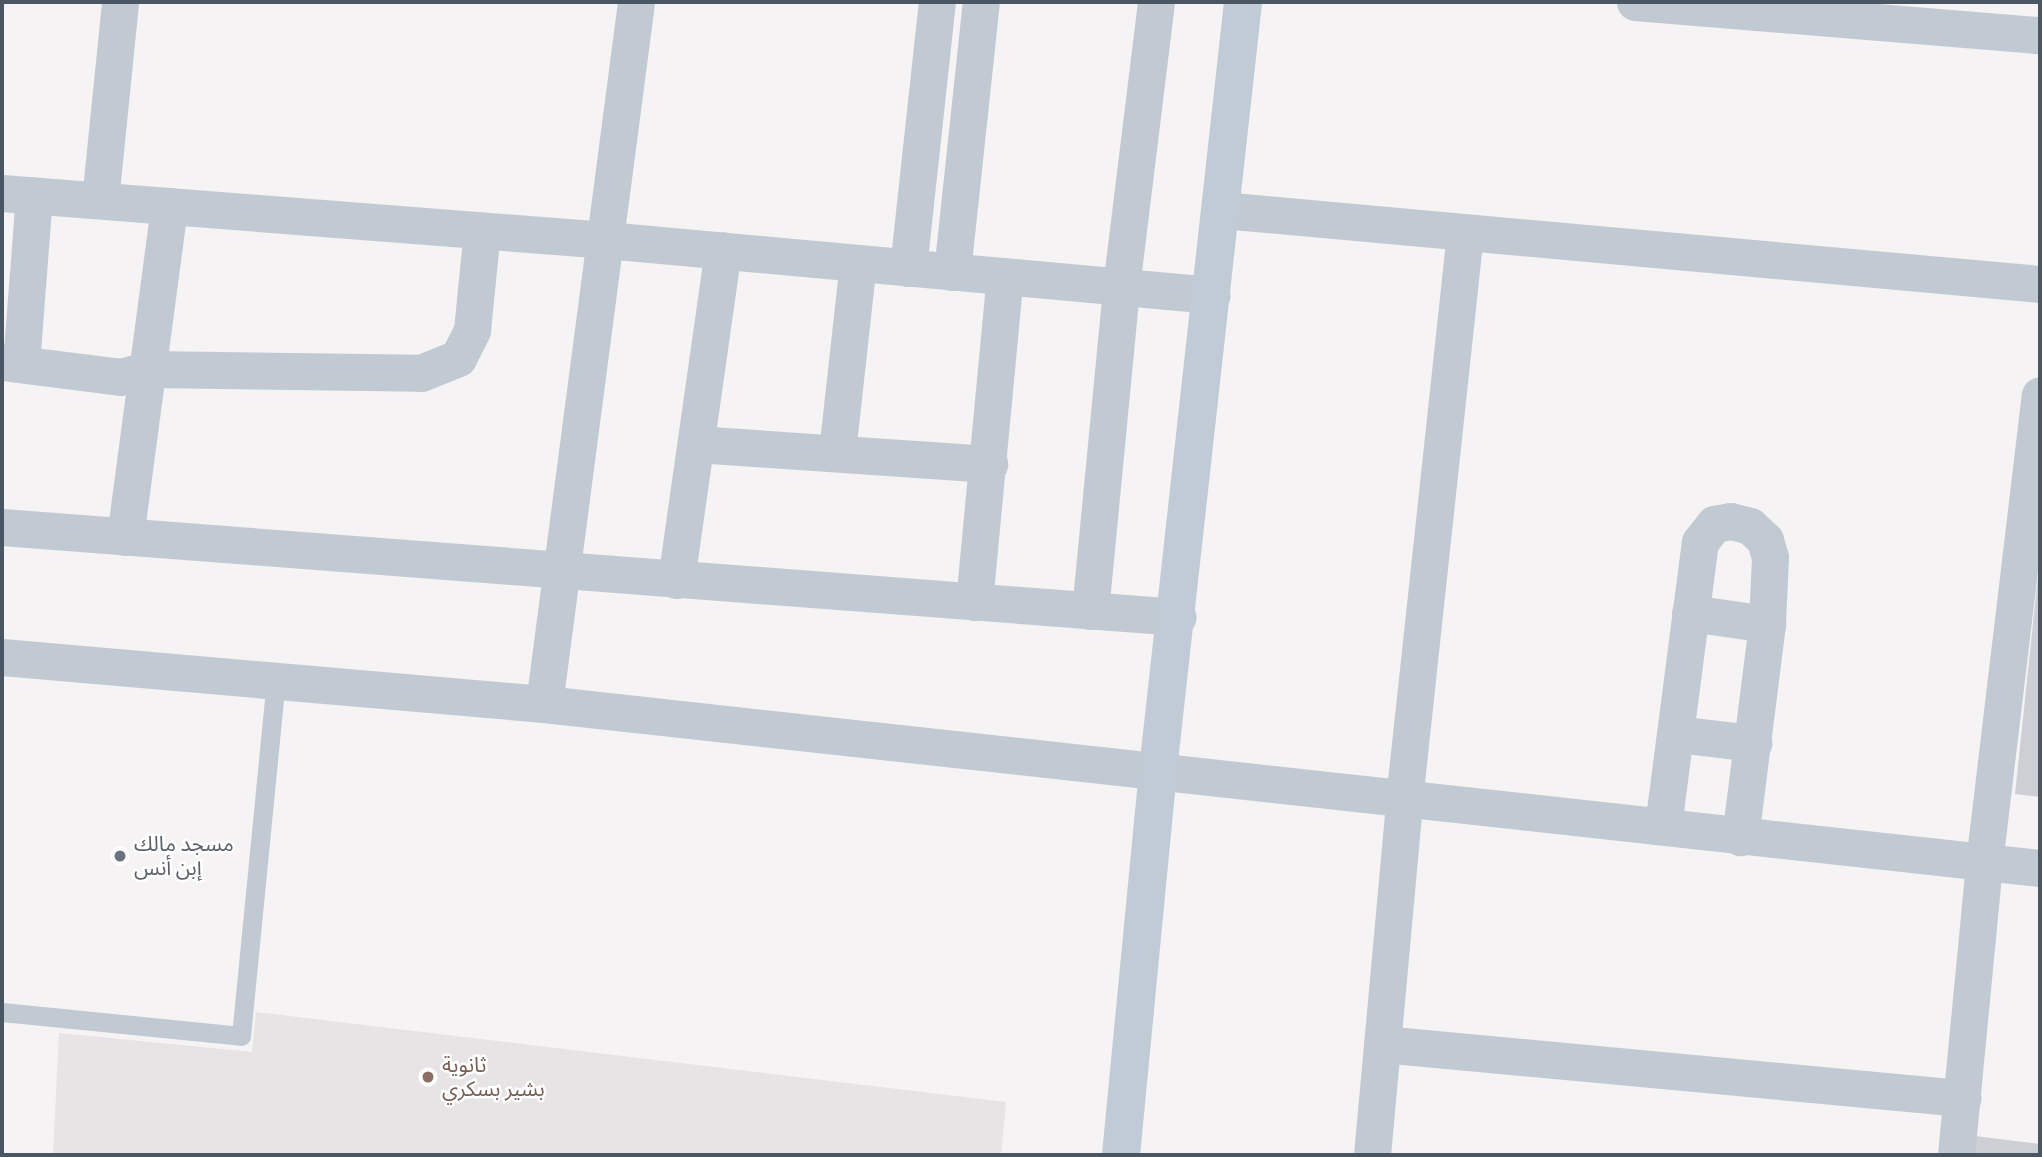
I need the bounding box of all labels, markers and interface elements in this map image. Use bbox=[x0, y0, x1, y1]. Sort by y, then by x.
place label: مسجد مالك إبن أنس bbox=[134, 831, 234, 881]
marker: مسجد مالك إبن أنس bbox=[112, 848, 128, 864]
place label: ثانوية بشير بسكري bbox=[442, 1052, 545, 1102]
marker: ثانوية بشير بسكري bbox=[420, 1069, 436, 1085]

